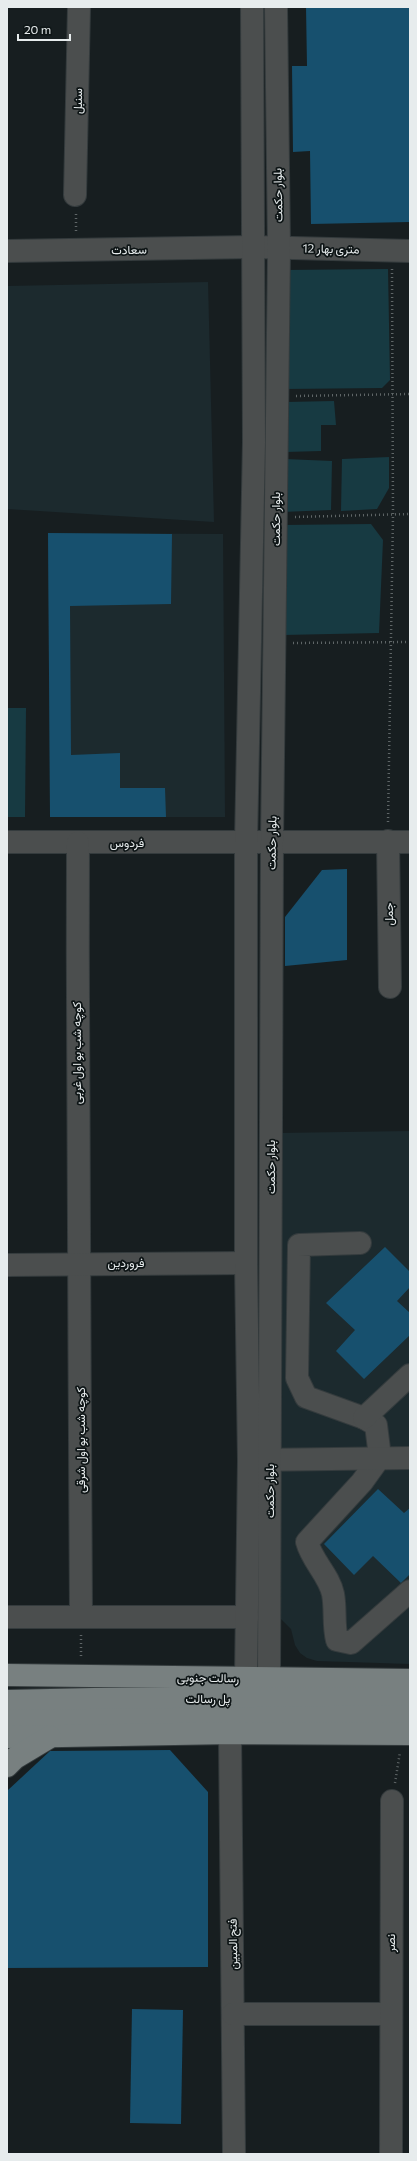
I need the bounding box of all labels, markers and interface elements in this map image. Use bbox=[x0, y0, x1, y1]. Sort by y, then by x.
scale bar bbox=[18, 16, 70, 42]
text: 20 m bbox=[24, 22, 51, 36]
street label: سنبل bbox=[70, 88, 86, 114]
street label: بلوار حکمت bbox=[270, 168, 286, 222]
street label: 12 متری بهار bbox=[302, 241, 360, 257]
street label: سعادت bbox=[111, 242, 147, 256]
street label: بلوار حکمت bbox=[268, 492, 284, 546]
street label: بلوار حکمت bbox=[264, 816, 280, 870]
street label: فردوس bbox=[110, 835, 144, 851]
street label: جمل bbox=[381, 902, 397, 926]
street label: کوچه شب بو اول غربی bbox=[69, 1002, 85, 1104]
street label: بلوار حکمت bbox=[263, 1140, 279, 1194]
street label: فروردین bbox=[108, 1255, 145, 1271]
street label: کوچه شب بو اول شرقی bbox=[73, 1387, 89, 1493]
street label: بلوار حکمت bbox=[262, 1464, 278, 1518]
street label: رسالت جنوبی bbox=[177, 1669, 239, 1687]
street label: پل رسالت bbox=[186, 1691, 230, 1707]
street label: فتح المبین bbox=[225, 1918, 242, 1970]
street label: نصر bbox=[383, 1934, 399, 1953]

